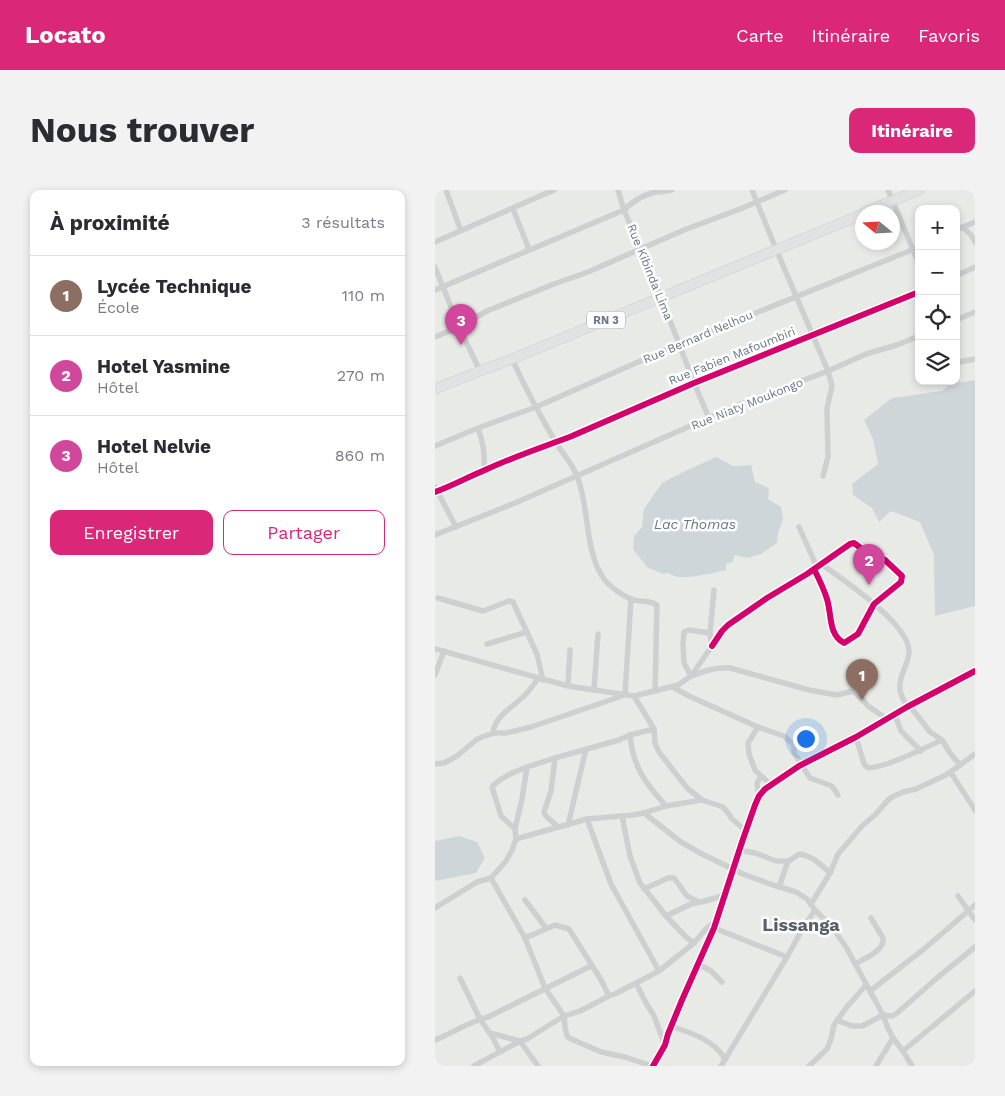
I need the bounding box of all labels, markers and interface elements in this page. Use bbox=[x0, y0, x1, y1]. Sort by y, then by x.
text: Locato bbox=[25, 21, 106, 49]
text: Carte bbox=[736, 25, 784, 46]
text: Itinéraire bbox=[812, 25, 890, 46]
text: Favoris bbox=[918, 25, 980, 46]
button: Itinéraire bbox=[849, 108, 975, 153]
text: Nous trouver bbox=[30, 109, 254, 151]
north arrow bbox=[855, 205, 900, 250]
map controls bbox=[915, 205, 960, 385]
button: + bbox=[915, 205, 960, 250]
text: À proximité bbox=[50, 210, 170, 235]
text: 3 résultats bbox=[301, 213, 385, 232]
street label: Rue Kibinda Lima bbox=[624, 222, 676, 322]
button: − bbox=[915, 250, 960, 295]
text: Lycée Technique bbox=[97, 275, 252, 298]
text: 1 bbox=[63, 286, 69, 305]
text: 110 m bbox=[342, 286, 385, 305]
button: locate bbox=[915, 295, 960, 340]
text: École bbox=[97, 298, 140, 317]
pin: 3 bbox=[445, 304, 477, 345]
street label: Rue Bernard Nelhou bbox=[641, 308, 755, 366]
road number: RN 3 bbox=[587, 312, 625, 328]
street label: Rue Fabien Mafoumbiri bbox=[667, 324, 797, 388]
button: layers bbox=[915, 340, 960, 385]
text: Hotel Yasmine bbox=[97, 355, 230, 378]
text: 2 bbox=[61, 366, 71, 385]
text: 270 m bbox=[337, 366, 385, 385]
street label: Rue Niaty Moukongo bbox=[689, 375, 805, 433]
text: Hôtel bbox=[97, 378, 139, 397]
text: Hotel Nelvie bbox=[97, 435, 211, 458]
text: 3 bbox=[61, 446, 71, 465]
text: 860 m bbox=[335, 446, 385, 465]
text: Hôtel bbox=[97, 458, 139, 477]
button: Enregistrer bbox=[50, 510, 213, 555]
button: Partager bbox=[223, 510, 385, 555]
water label: Lac Thomas bbox=[654, 516, 736, 532]
pin: 2 bbox=[853, 544, 885, 585]
pin: 1 bbox=[846, 659, 878, 700]
your location bbox=[793, 726, 819, 752]
district label: Lissanga bbox=[762, 914, 840, 935]

